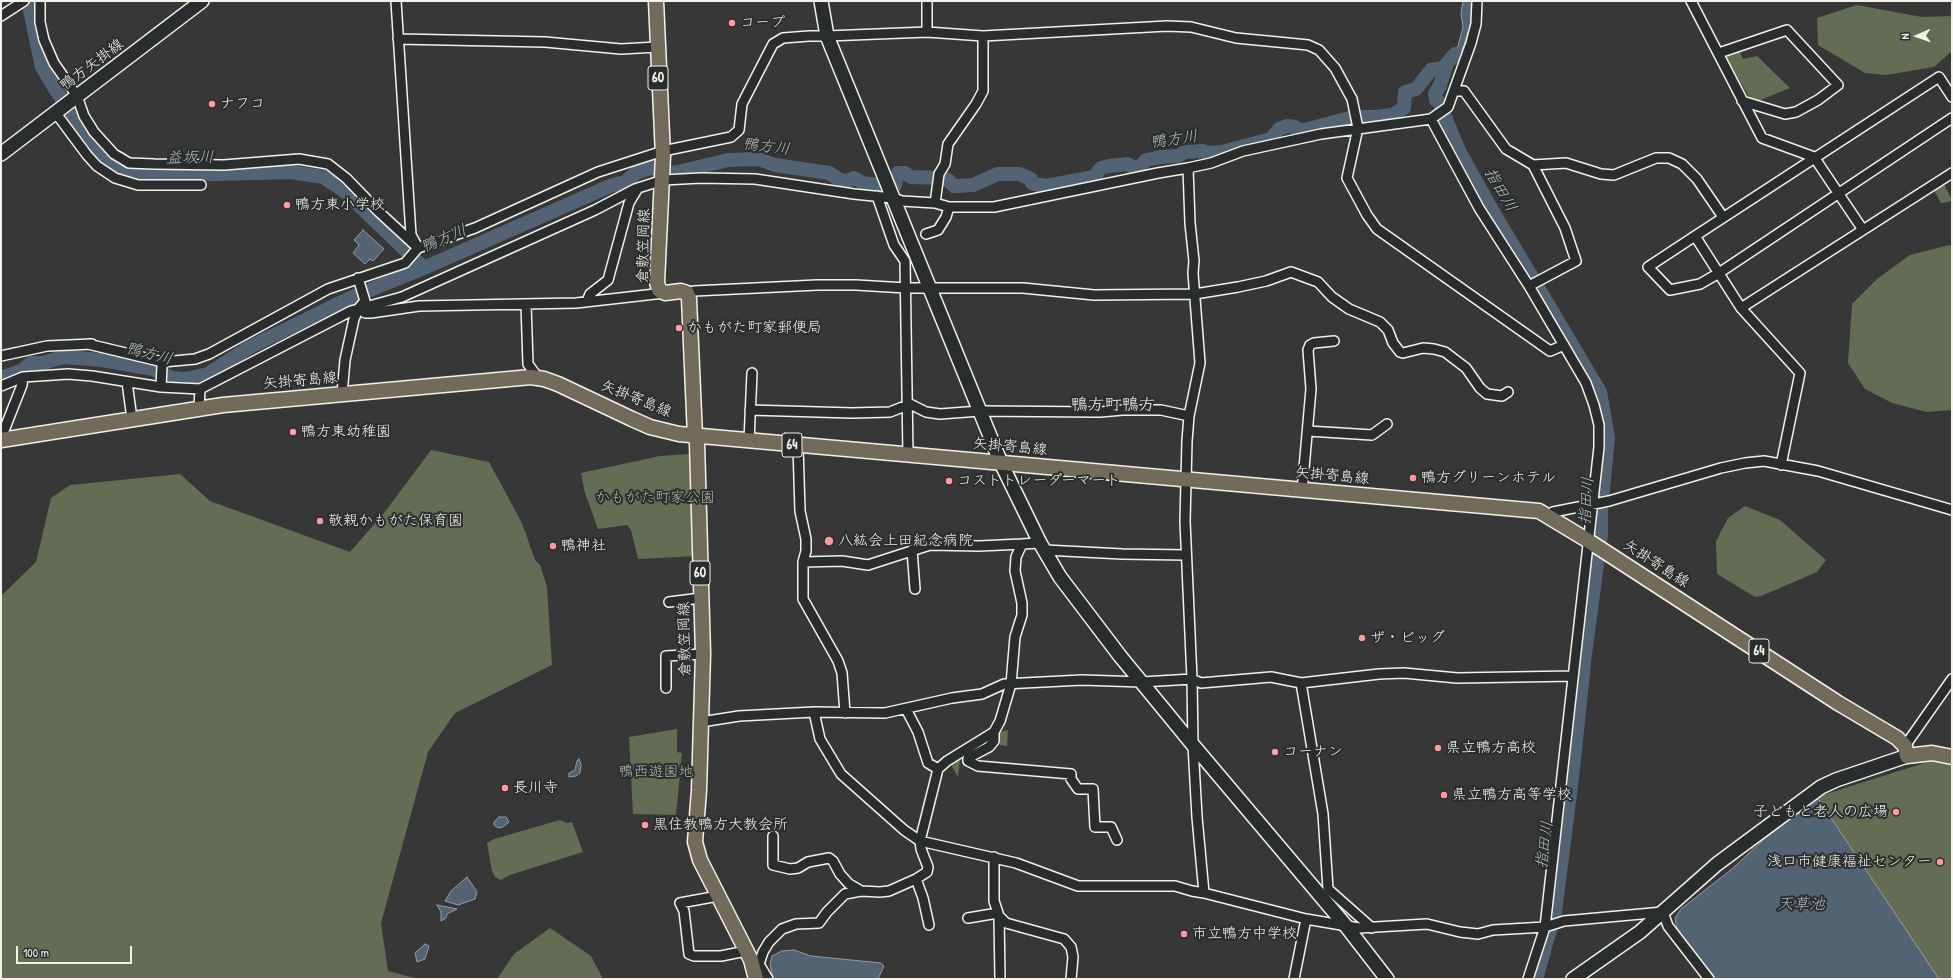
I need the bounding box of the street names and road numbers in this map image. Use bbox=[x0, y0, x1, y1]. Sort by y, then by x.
street label: 鴨方矢掛線 bbox=[57, 35, 127, 95]
road number: 60 bbox=[648, 66, 668, 90]
street label: 倉敷笠岡線 bbox=[634, 208, 654, 284]
street label: 矢掛寄島線 bbox=[262, 369, 338, 393]
street label: 矢掛寄島線 bbox=[598, 377, 674, 421]
road number: 64 bbox=[782, 433, 802, 457]
street label: 矢掛寄島線 bbox=[972, 435, 1048, 459]
street label: 矢掛寄島線 bbox=[1294, 464, 1370, 488]
street label: 矢掛寄島線 bbox=[1620, 536, 1692, 592]
road number: 60 bbox=[690, 561, 710, 585]
street label: 倉敷笠岡線 bbox=[675, 601, 695, 677]
road number: 64 bbox=[1749, 639, 1769, 663]

